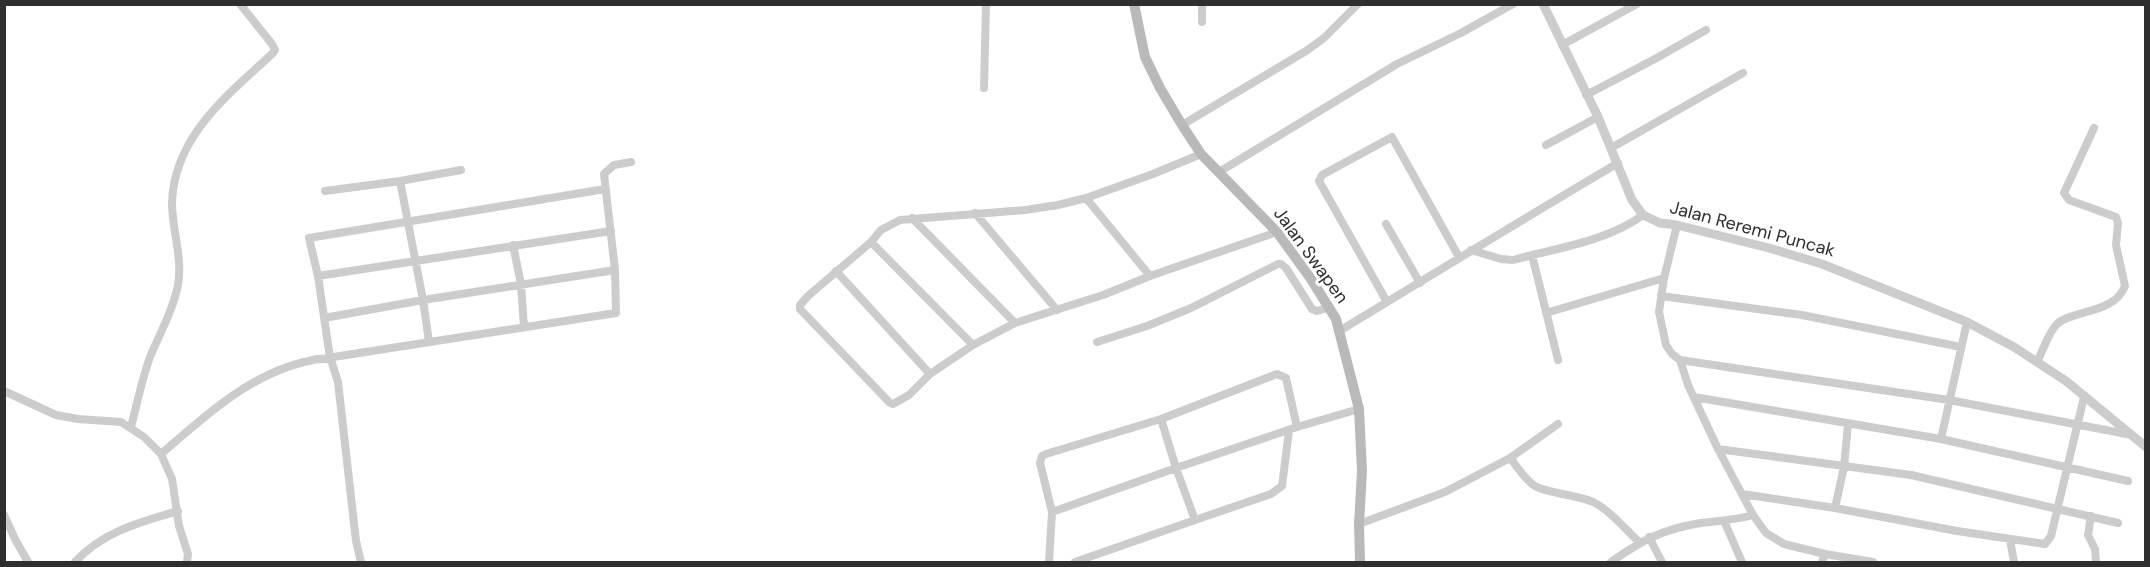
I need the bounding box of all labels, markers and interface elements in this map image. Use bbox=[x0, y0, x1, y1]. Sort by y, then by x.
street label: Jalan Reremi Puncak bbox=[1667, 198, 1837, 262]
street label: Jalan Swapen bbox=[1268, 204, 1352, 308]

